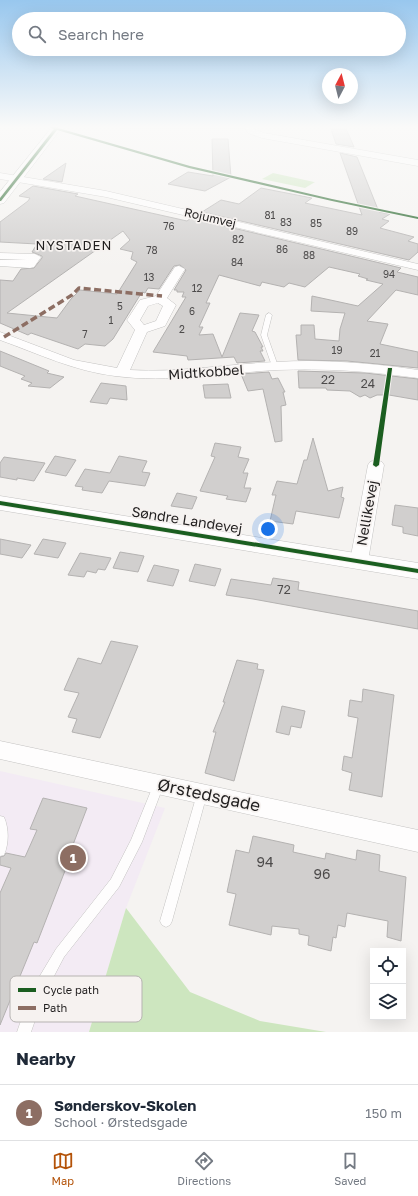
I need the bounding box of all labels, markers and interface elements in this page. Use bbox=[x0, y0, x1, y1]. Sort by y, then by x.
search box bbox=[12, 12, 406, 56]
icon: search bbox=[26, 23, 48, 45]
text: Search here bbox=[58, 25, 144, 43]
north arrow bbox=[322, 68, 358, 104]
street label: Rojumvej bbox=[183, 204, 238, 231]
house number: 81 bbox=[265, 209, 276, 221]
house number: 83 bbox=[280, 216, 292, 228]
house number: 85 bbox=[310, 217, 322, 229]
house number: 76 bbox=[163, 220, 175, 232]
house number: 89 bbox=[346, 225, 358, 237]
house number: 82 bbox=[232, 233, 244, 245]
district label: NYSTADEN bbox=[36, 237, 112, 253]
house number: 86 bbox=[276, 243, 288, 255]
house number: 78 bbox=[146, 244, 158, 256]
house number: 88 bbox=[303, 249, 315, 261]
house number: 84 bbox=[231, 256, 243, 268]
house number: 94 bbox=[383, 268, 395, 280]
house number: 13 bbox=[144, 271, 154, 283]
house number: 12 bbox=[192, 282, 203, 294]
house number: 5 bbox=[117, 300, 123, 312]
house number: 6 bbox=[189, 305, 195, 317]
house number: 1 bbox=[109, 314, 114, 326]
house number: 2 bbox=[179, 323, 185, 335]
house number: 7 bbox=[82, 328, 88, 340]
house number: 19 bbox=[332, 344, 342, 356]
house number: 21 bbox=[370, 347, 380, 359]
street label: Midtkobbel bbox=[168, 360, 244, 383]
house number: 22 bbox=[321, 372, 335, 387]
house number: 24 bbox=[361, 376, 375, 391]
street label: Nellikevej bbox=[352, 479, 381, 547]
street label: Søndre Landevej bbox=[130, 502, 244, 537]
your location bbox=[258, 519, 278, 539]
house number: 72 bbox=[277, 582, 291, 597]
street label: Ørstedsgade bbox=[156, 773, 263, 816]
pin: 1 bbox=[60, 843, 86, 873]
house number: 94 bbox=[256, 853, 274, 870]
house number: 96 bbox=[314, 865, 330, 882]
map controls bbox=[370, 948, 406, 1020]
button: locate bbox=[370, 948, 406, 984]
legend bbox=[10, 976, 142, 1022]
text: Cycle path bbox=[43, 983, 99, 996]
button: layers bbox=[370, 984, 406, 1020]
text: Path bbox=[43, 1001, 67, 1014]
text: Nearby bbox=[16, 1048, 76, 1069]
text: Sønderskov-Skolen bbox=[54, 1096, 196, 1114]
text: 1 bbox=[26, 1105, 32, 1121]
text: 150 m bbox=[365, 1105, 402, 1121]
text: School · Ørstedsgade bbox=[54, 1114, 188, 1130]
tab: Map bbox=[52, 1150, 74, 1187]
tab: Directions bbox=[177, 1150, 231, 1187]
tab: Saved bbox=[334, 1150, 366, 1187]

